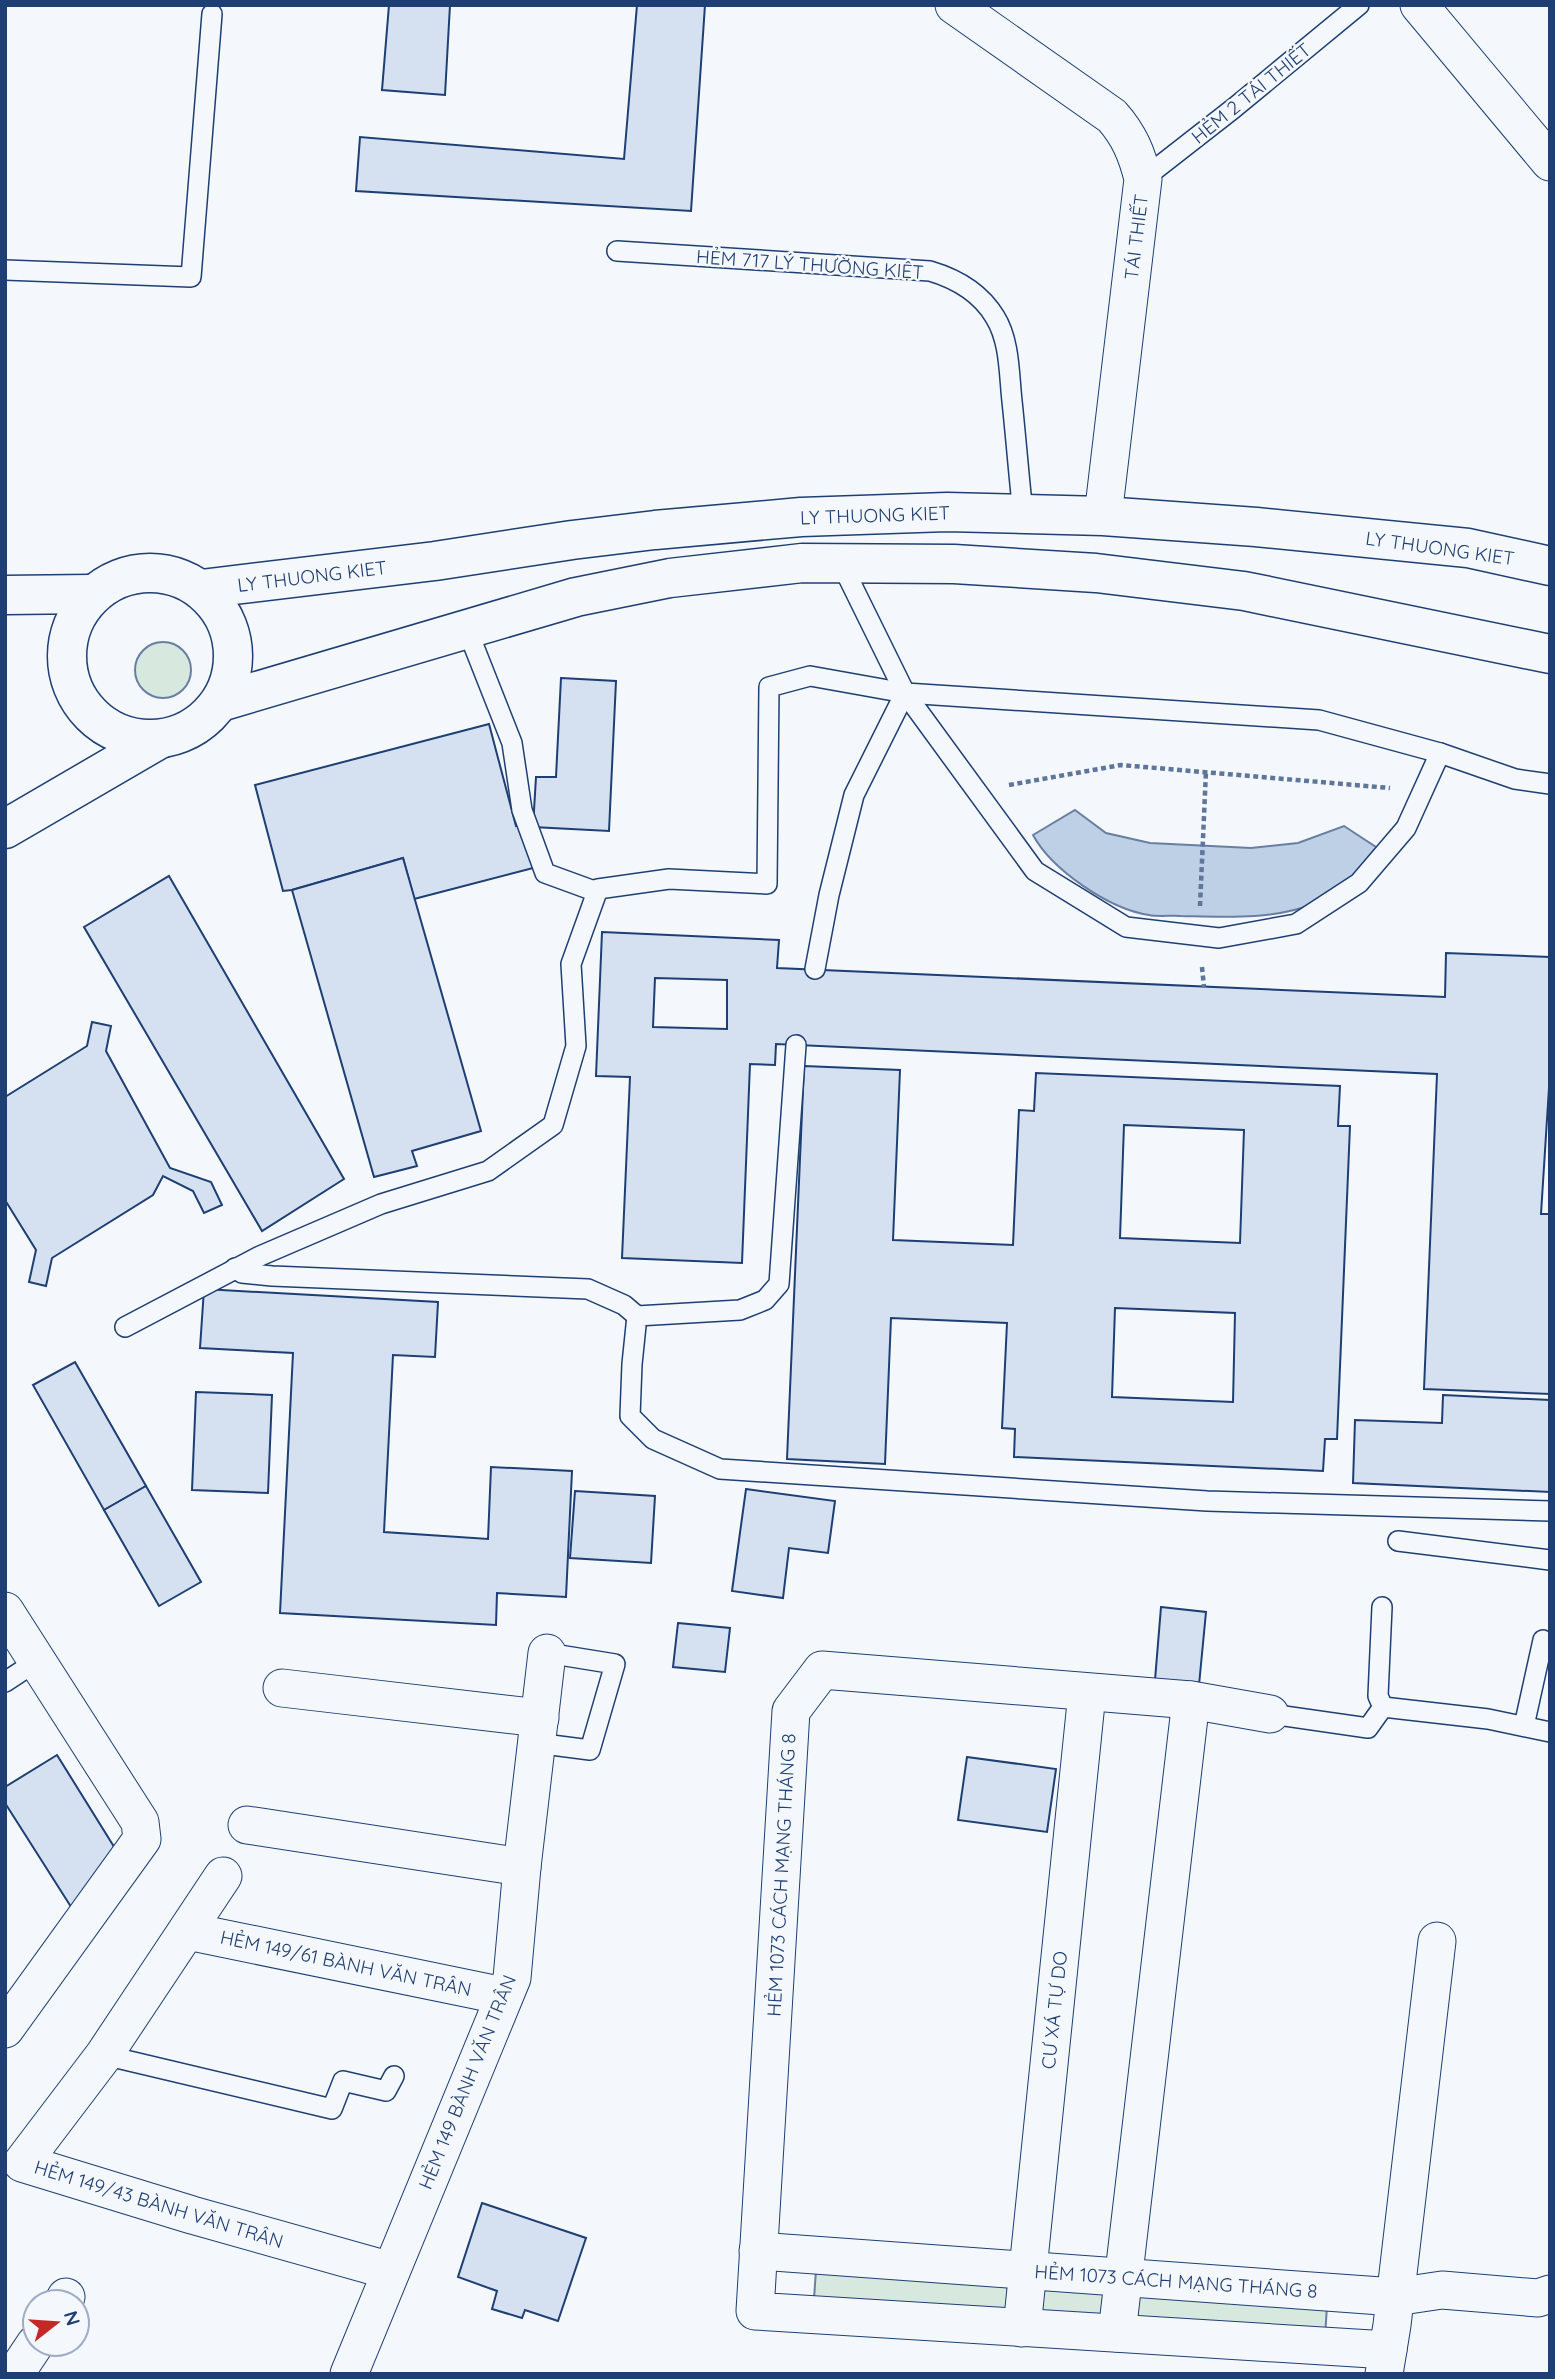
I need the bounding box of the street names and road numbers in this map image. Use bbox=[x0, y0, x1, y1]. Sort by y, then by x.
street label: HẺM 2 TÁI THIẾT bbox=[1186, 37, 1316, 149]
street label: TÁI THIẾT bbox=[1119, 193, 1153, 281]
street label: HẺM 717 LÝ THƯỜNG KIỆT bbox=[695, 244, 925, 284]
street label: LY THUONG KIET bbox=[800, 500, 950, 530]
street label: LY THUONG KIET bbox=[1364, 526, 1516, 570]
street label: LY THUONG KIET bbox=[236, 555, 388, 597]
street label: HẺM 1073 CÁCH MẠNG THÁNG 8 bbox=[762, 1733, 800, 2017]
street label: HẺM 149/61 BÀNH VĂN TRÂN bbox=[218, 1925, 474, 2001]
street label: CƯ XÁ TỰ DO bbox=[1036, 1950, 1072, 2070]
street label: HẺM 149 BÀNH VĂN TRÂN bbox=[413, 1971, 521, 2193]
street label: HẺM 149/43 BÀNH VĂN TRÂN bbox=[32, 2155, 286, 2253]
street label: HẺM 1073 CÁCH MẠNG THÁNG 8 bbox=[1034, 2259, 1318, 2303]

